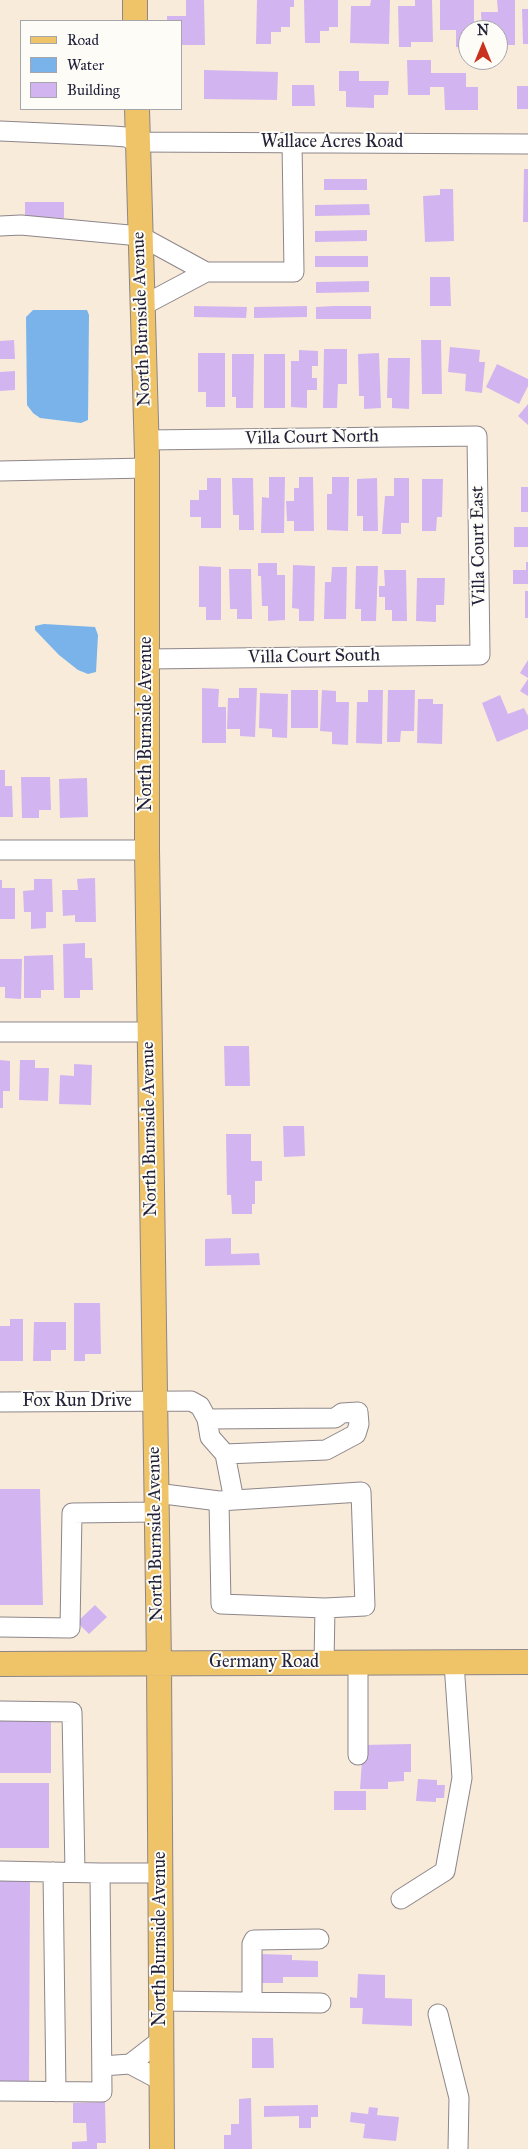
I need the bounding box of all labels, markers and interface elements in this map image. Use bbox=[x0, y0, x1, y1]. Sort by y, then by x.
legend bbox=[20, 20, 182, 110]
north arrow bbox=[458, 20, 508, 70]
text: N bbox=[477, 22, 489, 39]
text: Road bbox=[67, 31, 99, 49]
text: Water bbox=[67, 56, 104, 74]
text: Building bbox=[67, 81, 120, 99]
street label: Wallace Acres Road bbox=[261, 132, 403, 154]
street label: North Burnside Avenue bbox=[128, 231, 156, 407]
street label: Villa Court North bbox=[245, 426, 379, 450]
street label: Villa Court East bbox=[467, 486, 491, 606]
street label: North Burnside Avenue bbox=[136, 637, 158, 811]
street label: Villa Court South bbox=[248, 645, 380, 669]
street label: North Burnside Avenue bbox=[138, 1041, 162, 1217]
street label: Fox Run Drive bbox=[22, 1391, 132, 1413]
street label: North Burnside Avenue bbox=[144, 1446, 168, 1622]
street label: Germany Road bbox=[209, 1652, 319, 1674]
street label: North Burnside Avenue bbox=[150, 1852, 172, 2026]

